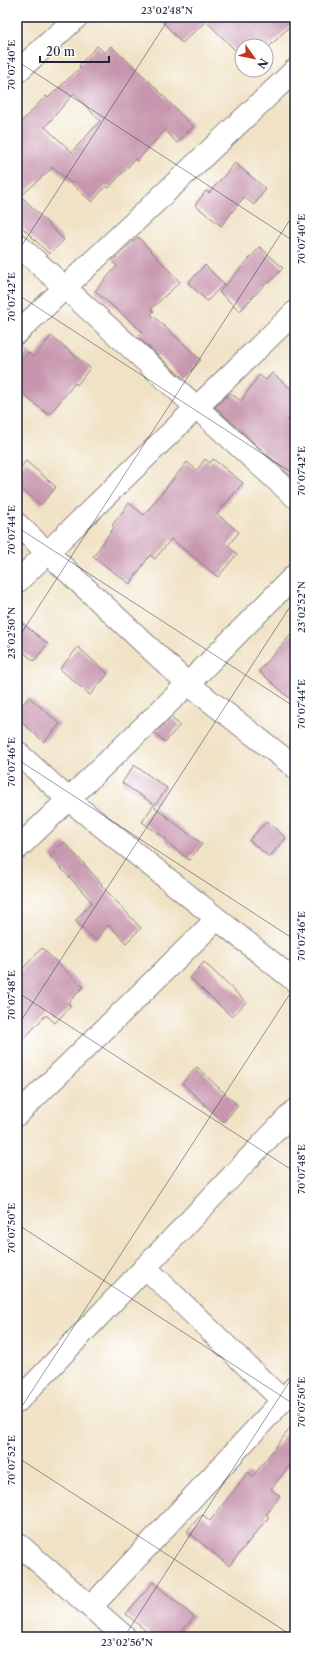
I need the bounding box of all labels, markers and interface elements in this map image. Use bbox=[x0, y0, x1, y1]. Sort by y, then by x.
text: 23°02'48"N bbox=[141, 4, 193, 17]
scale bar bbox=[40, 38, 109, 64]
north arrow bbox=[234, 38, 274, 78]
text: 70°07'40"E bbox=[5, 40, 18, 90]
text: 20 m bbox=[46, 44, 75, 59]
text: N bbox=[254, 56, 271, 72]
text: 70°07'40"E bbox=[295, 214, 308, 264]
text: 70°07'42"E bbox=[5, 272, 18, 322]
text: 70°07'42"E bbox=[295, 446, 308, 496]
text: 70°07'44"E bbox=[5, 505, 18, 555]
text: 23°02'52"N bbox=[295, 581, 308, 633]
text: 23°02'50"N bbox=[5, 607, 18, 659]
text: 70°07'44"E bbox=[295, 679, 308, 729]
text: 70°07'46"E bbox=[5, 737, 18, 787]
text: 70°07'46"E bbox=[295, 911, 308, 961]
text: 70°07'48"E bbox=[5, 970, 18, 1020]
text: 70°07'48"E bbox=[295, 1144, 308, 1194]
text: 70°07'50"E bbox=[5, 1203, 18, 1253]
text: 70°07'50"E bbox=[295, 1377, 308, 1427]
text: 70°07'52"E bbox=[5, 1435, 18, 1485]
text: 23°02'56"N bbox=[101, 1636, 153, 1649]

